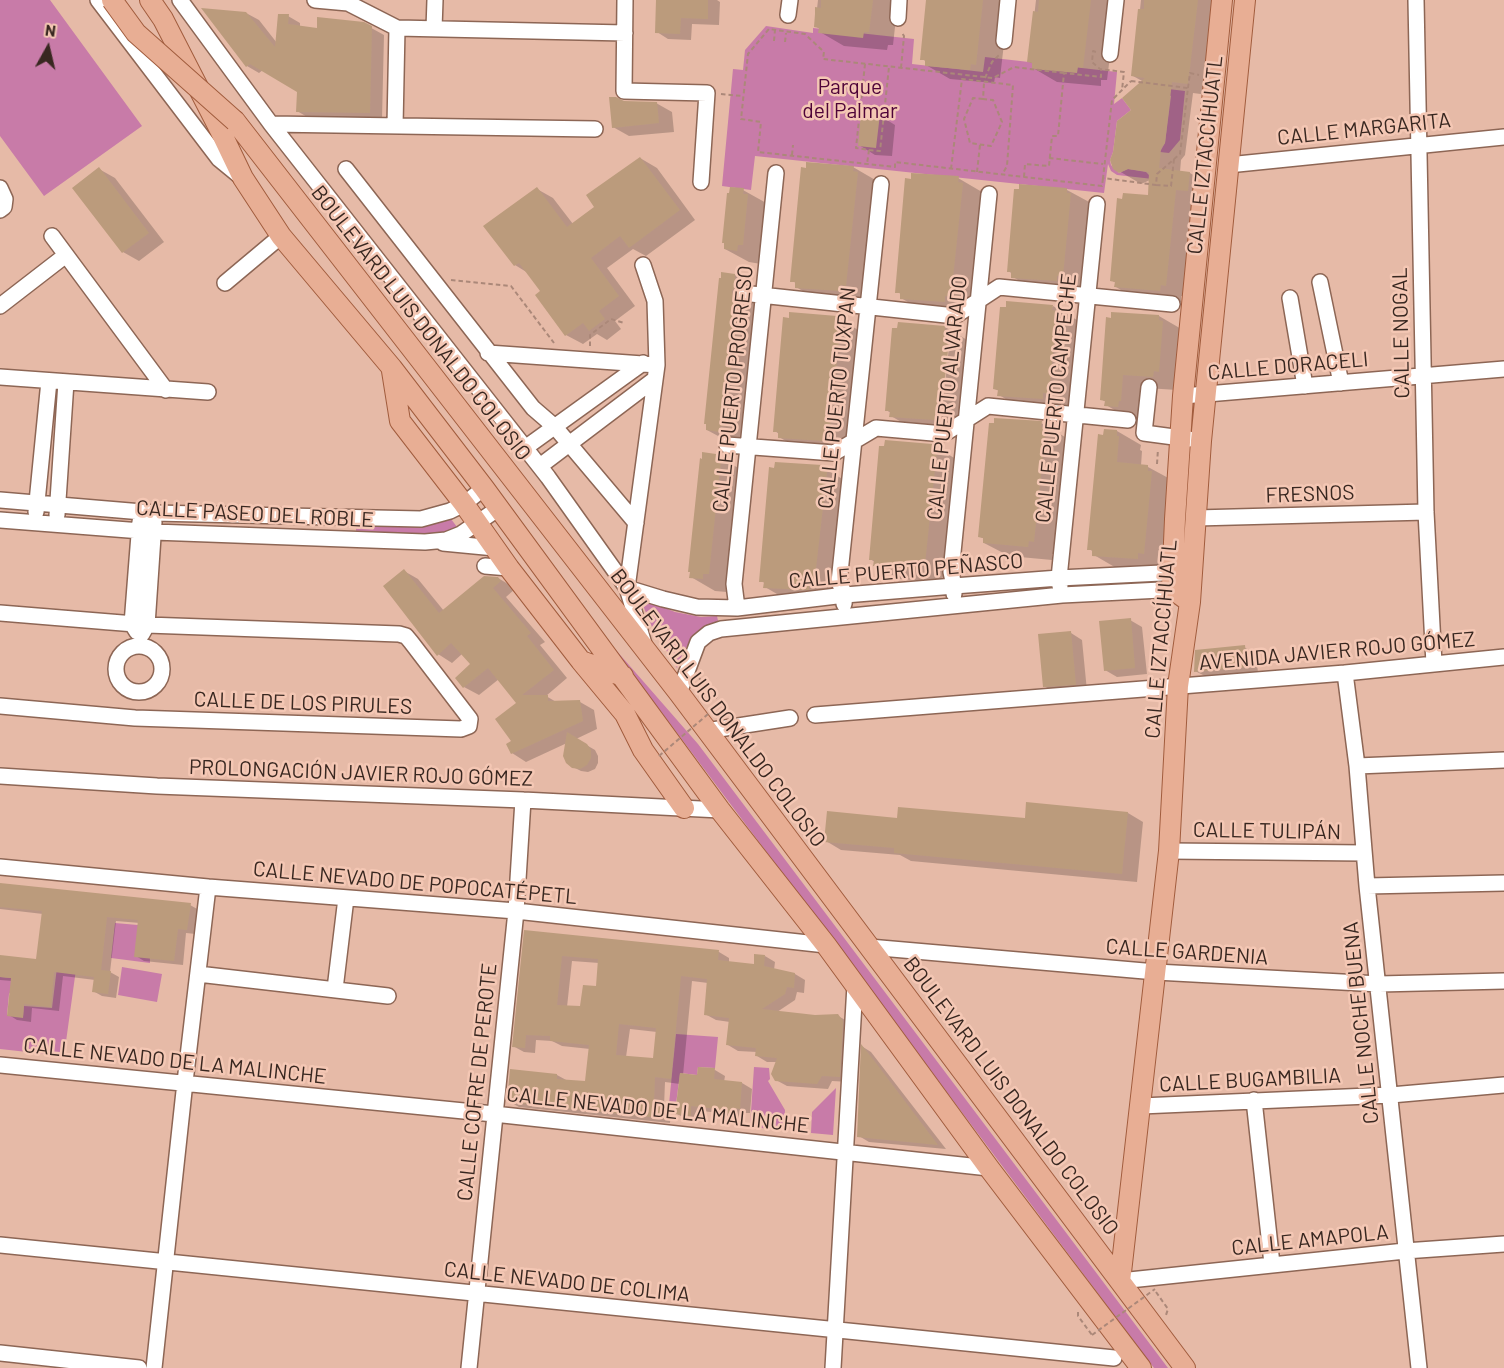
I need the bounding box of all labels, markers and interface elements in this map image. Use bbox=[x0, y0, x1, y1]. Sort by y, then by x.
north arrow bbox=[18, 18, 78, 78]
text: N bbox=[44, 20, 57, 40]
street label: CALLE IZTACCÍHUATL bbox=[1182, 54, 1228, 256]
park label: Parque del Palmar bbox=[802, 74, 898, 124]
street label: CALLE MARGARITA bbox=[1276, 107, 1452, 151]
street label: BOULEVARD LUIS DONALDO COLOSIO bbox=[306, 181, 536, 465]
street label: CALLE PUERTO PROGRESO bbox=[708, 264, 758, 514]
street label: CALLE NOGAL bbox=[1387, 267, 1415, 399]
street label: CALLE PUERTO CAMPECHE bbox=[1030, 272, 1082, 524]
street label: CALLE PUERTO ALVARADO bbox=[922, 275, 972, 521]
street label: CALLE PUERTO TUXPAN bbox=[813, 286, 861, 510]
street label: CALLE DORACELI bbox=[1207, 346, 1369, 386]
street label: FRESNOS bbox=[1265, 480, 1355, 508]
street label: CALLE PASEO DEL ROBLE bbox=[136, 495, 374, 533]
street label: CALLE IZTACCÍHUATL bbox=[1140, 538, 1182, 740]
street label: CALLE PUERTO PEÑASCO bbox=[788, 548, 1024, 594]
street label: BOULEVARD LUIS DONALDO COLOSIO bbox=[605, 564, 831, 852]
street label: AVENIDA JAVIER ROJO GÓMEZ bbox=[1198, 626, 1476, 676]
street label: CALLE DE LOS PIRULES bbox=[193, 687, 413, 719]
street label: PROLONGACIÓN JAVIER ROJO GÓMEZ bbox=[188, 754, 534, 792]
street label: CALLE TULIPÁN bbox=[1193, 817, 1341, 845]
street label: CALLE NEVADO DE POPOCATÉPETL bbox=[252, 856, 578, 910]
street label: CALLE NOCHE BUENA bbox=[1338, 921, 1384, 1125]
street label: CALLE GARDENIA bbox=[1105, 934, 1269, 970]
street label: BOULEVARD LUIS DONALDO COLOSIO bbox=[898, 952, 1124, 1240]
street label: CALLE COFRE DE PEROTE bbox=[452, 962, 502, 1202]
street label: CALLE NEVADO DE LA MALINCHE bbox=[22, 1033, 328, 1089]
street label: CALLE BUGAMBILIA bbox=[1158, 1063, 1342, 1097]
street label: CALLE NEVADO DE LA MALINCHE bbox=[505, 1082, 811, 1138]
street label: CALLE AMAPOLA bbox=[1230, 1219, 1390, 1261]
street label: CALLE NEVADO DE COLIMA bbox=[443, 1257, 691, 1307]

